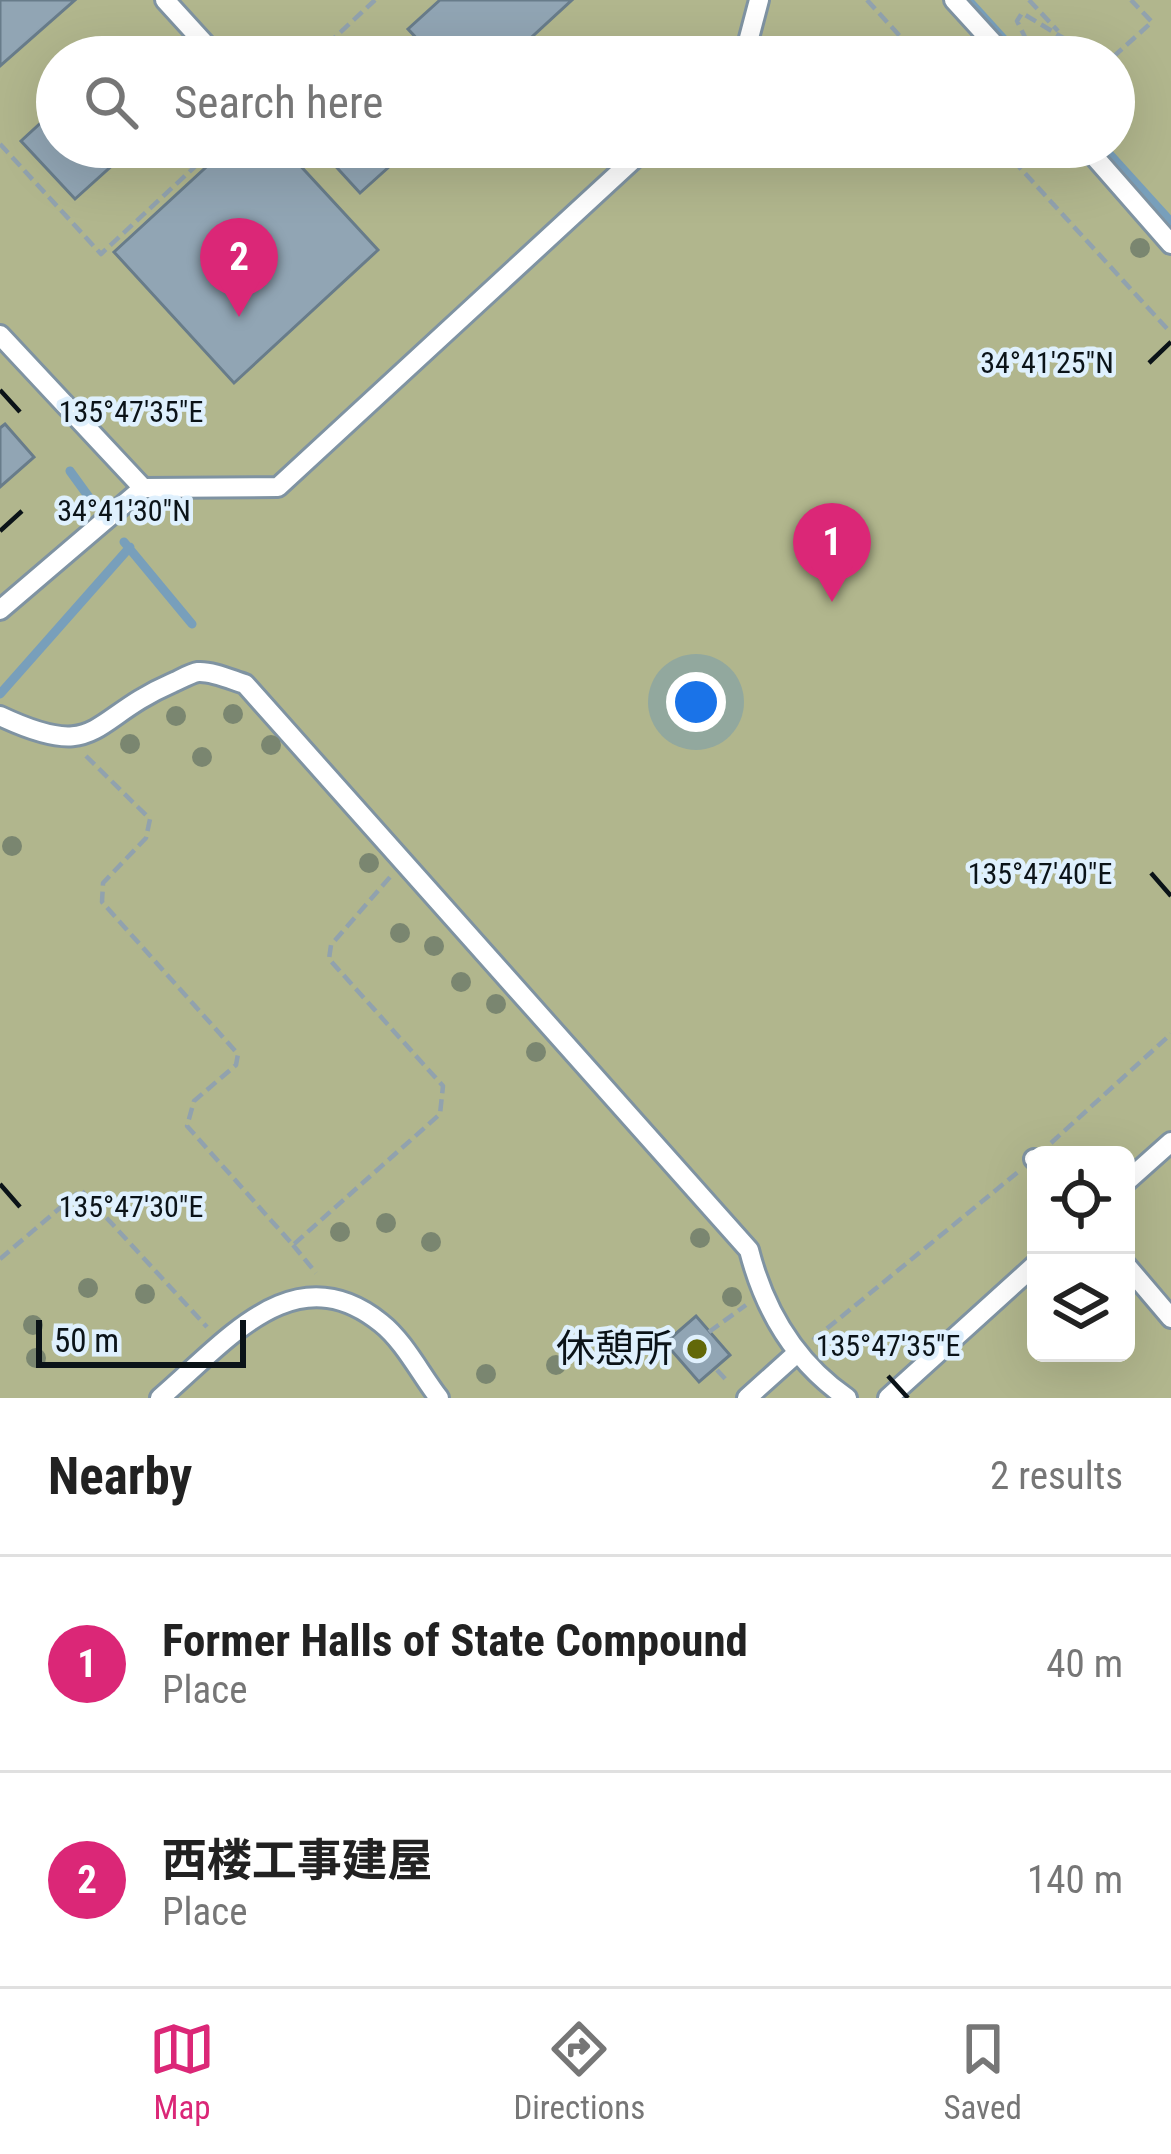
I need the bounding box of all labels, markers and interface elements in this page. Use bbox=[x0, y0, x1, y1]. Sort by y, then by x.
search box bbox=[36, 36, 1135, 168]
icon: search bbox=[78, 69, 144, 135]
text: Search here bbox=[174, 76, 383, 129]
pin: 2 bbox=[200, 218, 278, 317]
text: 34°41'25"N bbox=[980, 345, 1114, 380]
text: 135°47'35"E bbox=[59, 394, 203, 429]
text: 34°41'30"N bbox=[57, 493, 191, 528]
pin: 1 bbox=[793, 503, 871, 602]
your location bbox=[666, 672, 726, 732]
text: 135°47'40"E bbox=[968, 856, 1112, 891]
map controls bbox=[1027, 1146, 1135, 1362]
button: locate bbox=[1027, 1146, 1135, 1254]
text: 135°47'30"E bbox=[59, 1189, 203, 1224]
button: layers bbox=[1027, 1254, 1135, 1362]
scale bar bbox=[36, 1314, 246, 1367]
text: 50 m bbox=[54, 1321, 119, 1360]
place label: 休憩所 bbox=[556, 1326, 673, 1372]
text: 135°47'35"E bbox=[816, 1328, 960, 1363]
marker: 休憩所 bbox=[684, 1336, 710, 1362]
text: Nearby bbox=[48, 1447, 192, 1506]
text: 2 results bbox=[990, 1453, 1123, 1499]
text: Former Halls of State Compound bbox=[162, 1614, 748, 1667]
text: 1 bbox=[77, 1641, 97, 1687]
text: 40 m bbox=[1046, 1641, 1123, 1687]
text: Place bbox=[162, 1667, 248, 1713]
text: 西楼工事建屋 bbox=[162, 1834, 432, 1887]
text: 2 bbox=[77, 1857, 97, 1903]
text: 140 m bbox=[1027, 1857, 1123, 1903]
text: Place bbox=[162, 1889, 248, 1935]
tab: Map bbox=[149, 2016, 215, 2127]
tab: Directions bbox=[513, 2016, 645, 2127]
tab: Saved bbox=[943, 2016, 1022, 2127]

